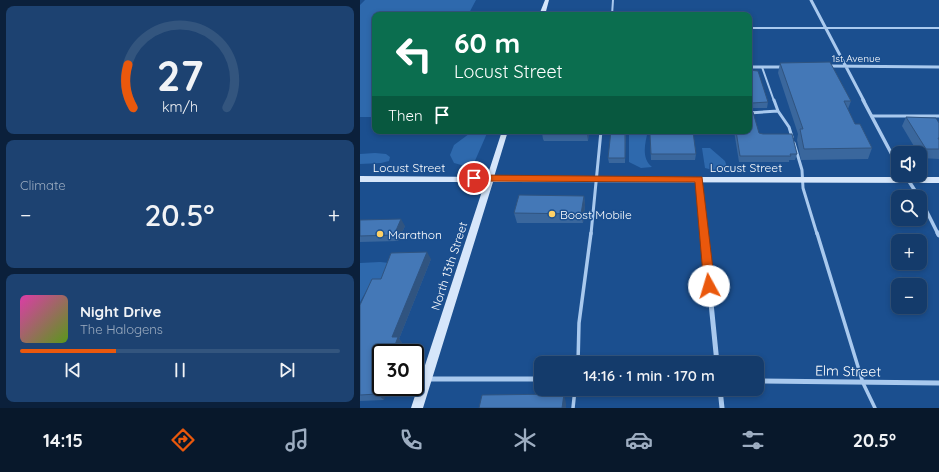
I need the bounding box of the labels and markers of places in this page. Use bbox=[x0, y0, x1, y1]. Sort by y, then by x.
pin bbox=[457, 161, 491, 195]
place label: Boost Mobile bbox=[560, 207, 632, 222]
marker: Boost Mobile bbox=[547, 209, 557, 219]
place label: Marathon bbox=[388, 227, 442, 242]
marker: Marathon bbox=[375, 229, 385, 239]

